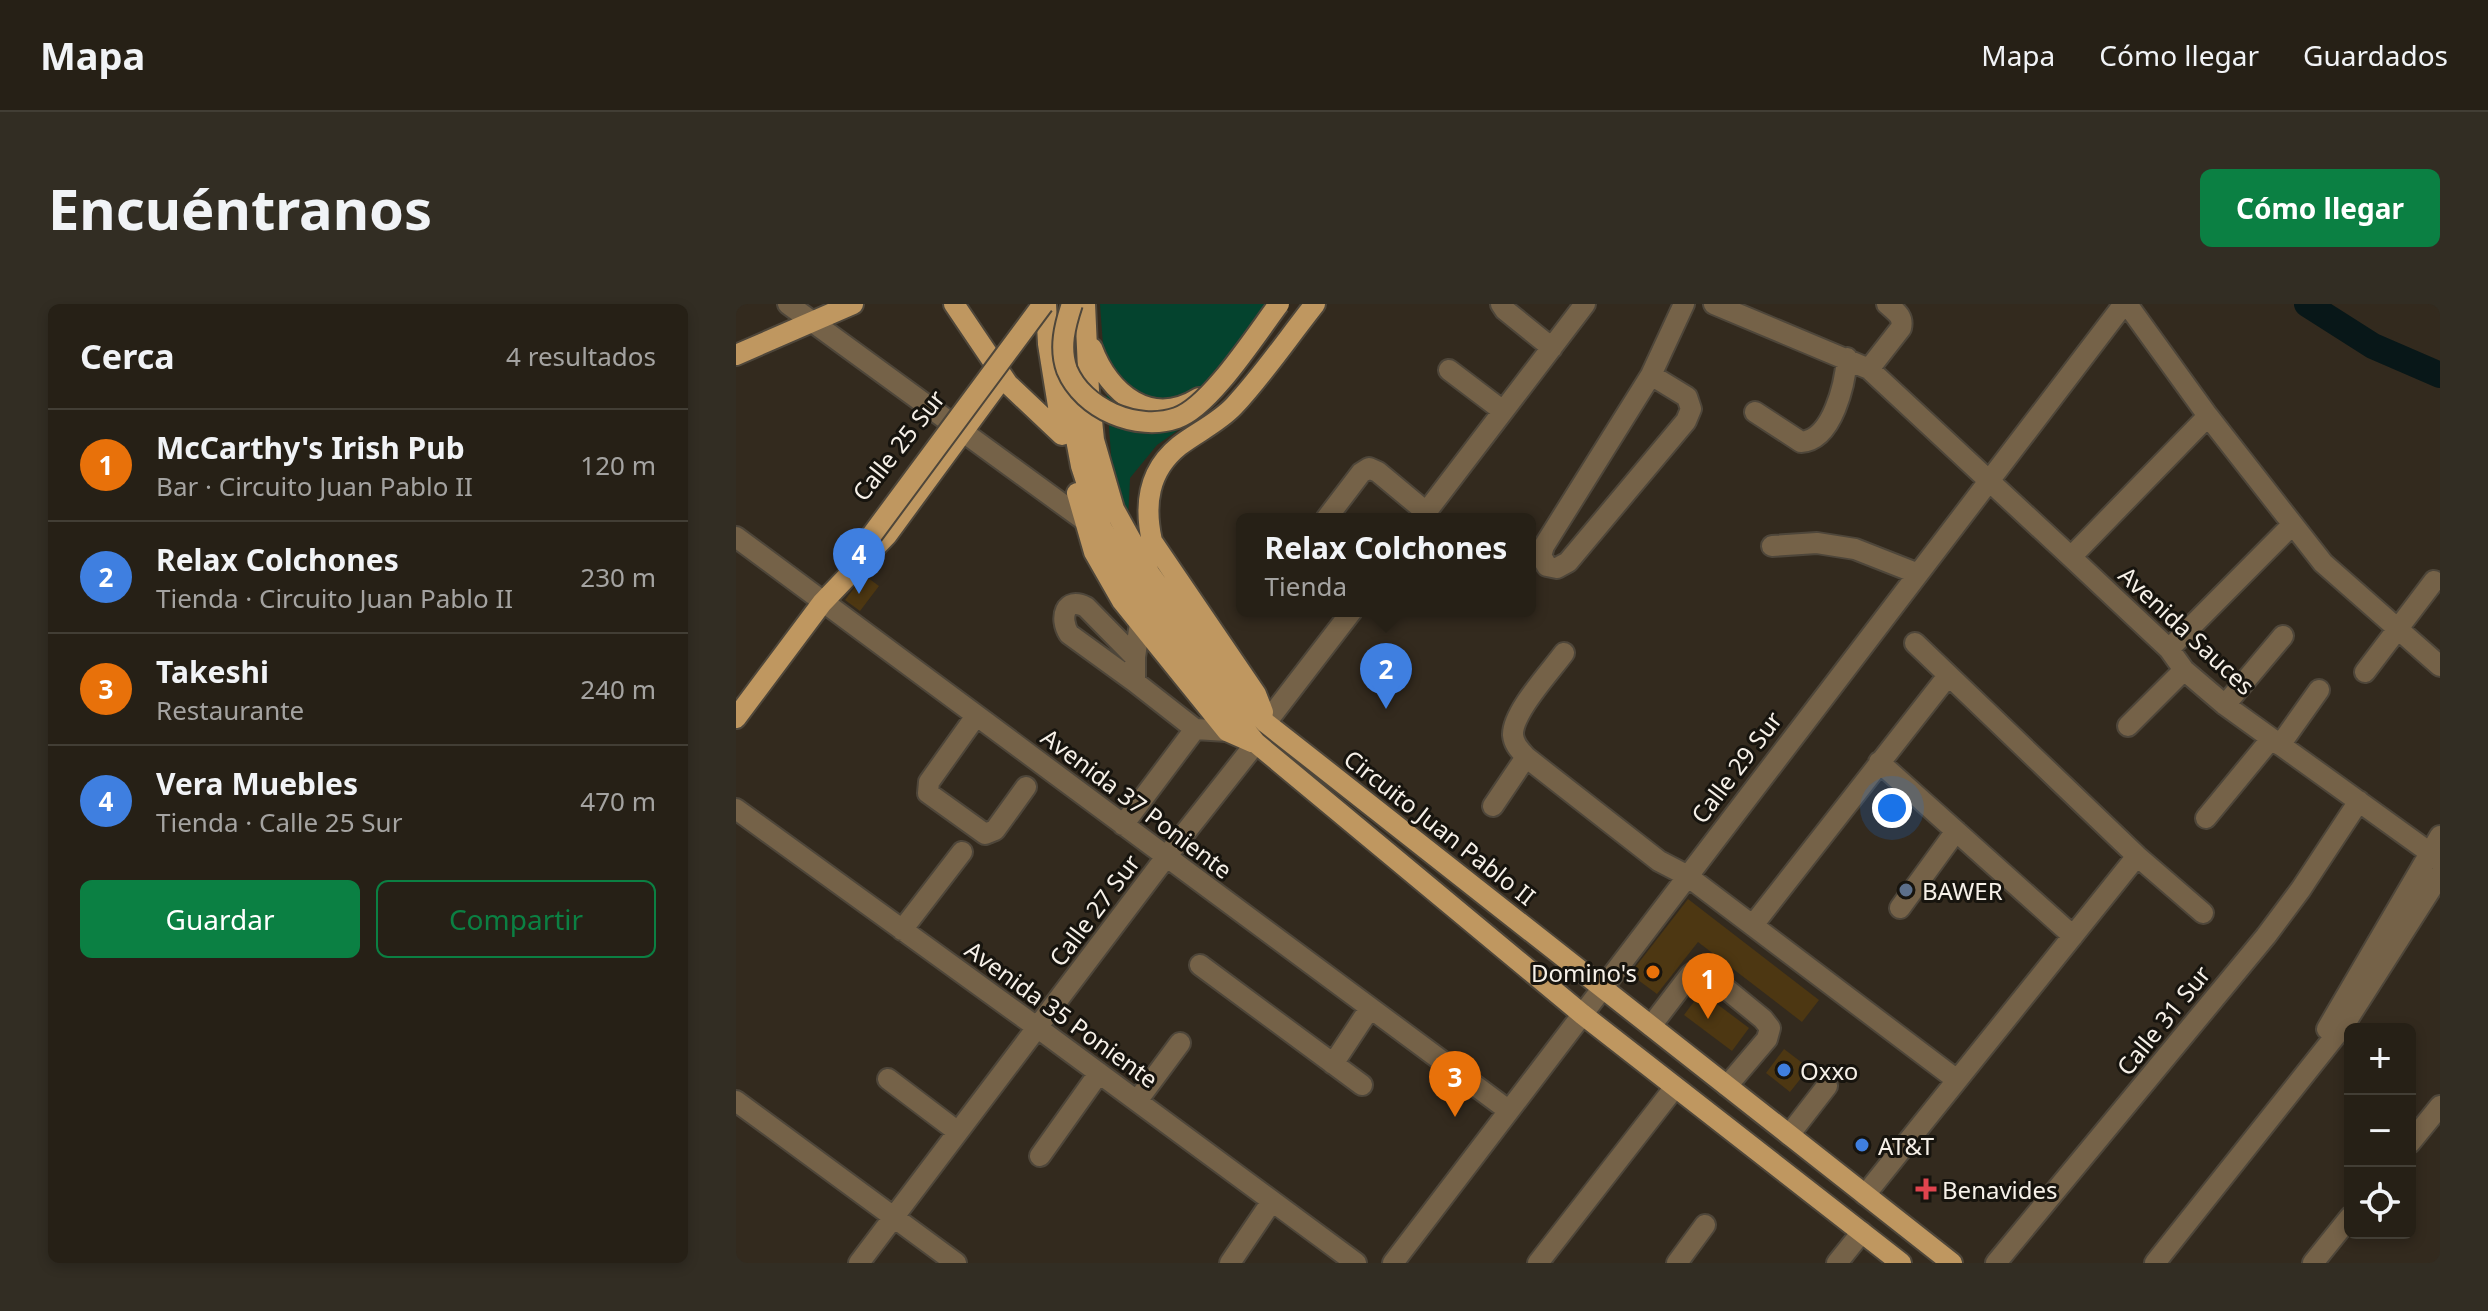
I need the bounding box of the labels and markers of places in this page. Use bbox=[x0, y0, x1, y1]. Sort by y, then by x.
pin: 4 bbox=[833, 528, 885, 594]
pin: 2 bbox=[1360, 643, 1412, 709]
place label: BAWER bbox=[1922, 874, 2003, 907]
marker: BAWER bbox=[1897, 881, 1915, 899]
pin: 1 bbox=[1682, 953, 1734, 1019]
place label: Domino's bbox=[1531, 956, 1637, 989]
marker: Domino's bbox=[1644, 963, 1662, 981]
pin: 3 bbox=[1429, 1051, 1481, 1117]
place label: Oxxo bbox=[1800, 1054, 1858, 1087]
marker: Oxxo bbox=[1775, 1061, 1793, 1079]
place label: AT&T bbox=[1878, 1129, 1935, 1162]
marker: AT&T bbox=[1853, 1136, 1871, 1154]
place label: Benavides bbox=[1942, 1173, 2058, 1206]
marker: Benavides bbox=[1917, 1180, 1935, 1198]

